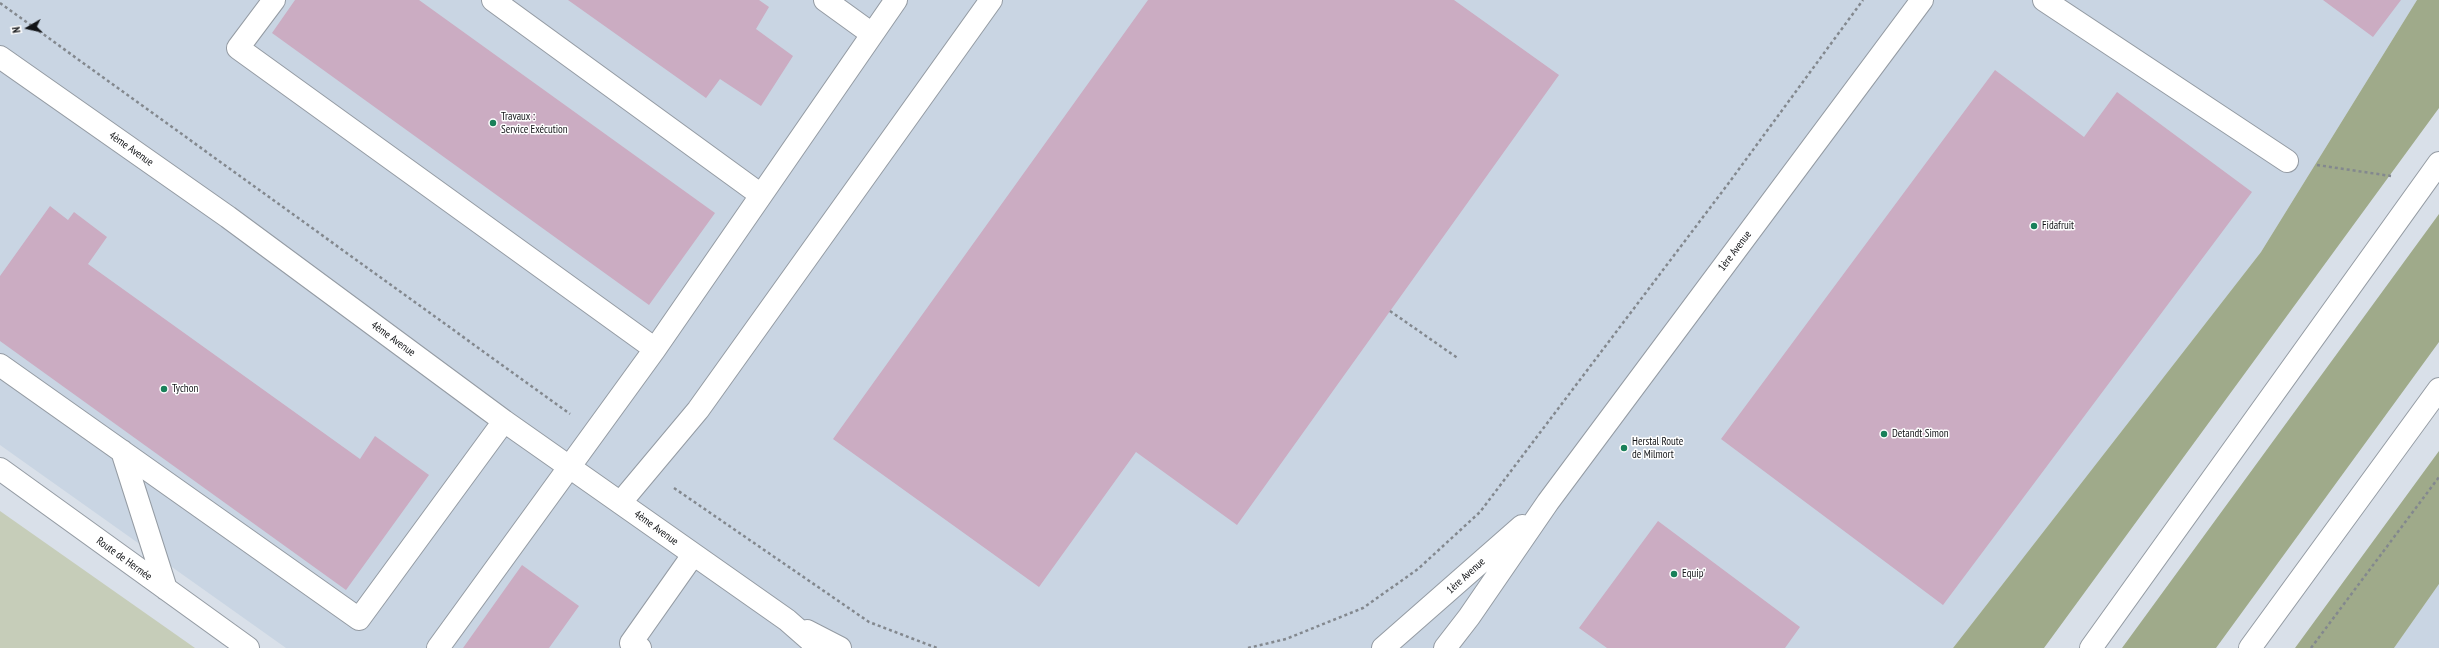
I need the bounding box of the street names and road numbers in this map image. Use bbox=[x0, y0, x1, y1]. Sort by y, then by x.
street label: 4ème Avenue bbox=[106, 129, 156, 169]
street label: 1ère Avenue bbox=[1716, 228, 1754, 274]
street label: 4ème Avenue bbox=[368, 319, 418, 359]
street label: 4ème Avenue bbox=[631, 508, 681, 548]
street label: Route de Hermée bbox=[94, 534, 154, 584]
street label: 1ère Avenue bbox=[1444, 555, 1488, 597]

